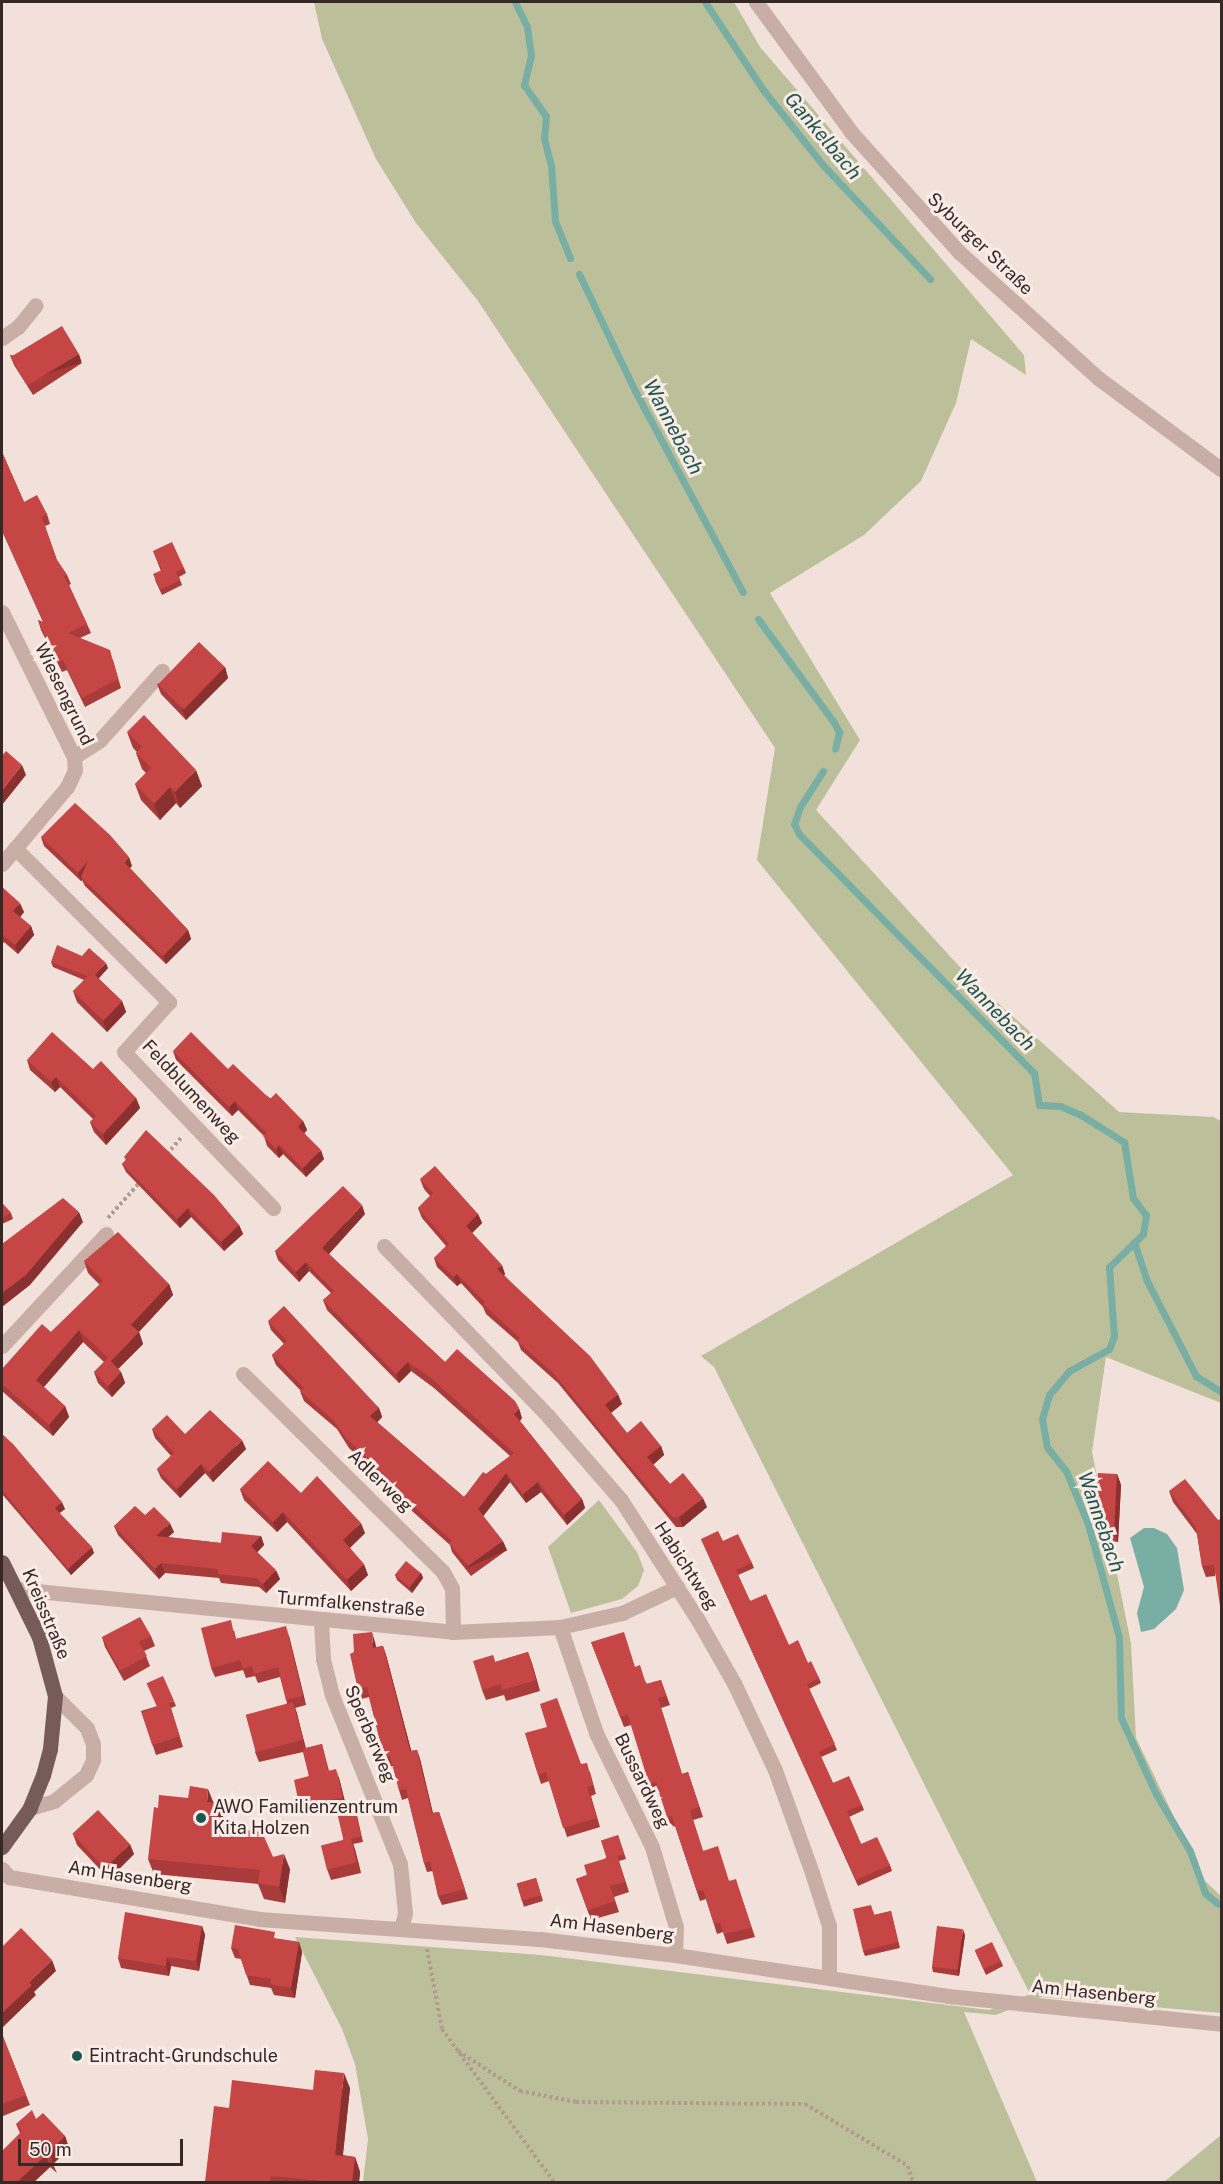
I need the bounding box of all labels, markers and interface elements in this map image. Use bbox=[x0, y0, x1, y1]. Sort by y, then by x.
water label: Gankelbach bbox=[780, 87, 866, 185]
street label: Syburger Straße bbox=[923, 188, 1037, 300]
water label: Wannebach bbox=[638, 375, 708, 479]
street label: Wiesengrund bbox=[30, 639, 98, 749]
water label: Wannebach bbox=[950, 964, 1040, 1056]
street label: Feldblumenweg bbox=[137, 1036, 245, 1148]
street label: Adlerweg bbox=[343, 1445, 417, 1517]
water label: Wannebach bbox=[1073, 1469, 1129, 1575]
street label: Habichtweg bbox=[650, 1518, 722, 1614]
street label: Kreisstraße bbox=[17, 1565, 75, 1663]
street label: Turmfalkenstraße bbox=[276, 1587, 426, 1621]
street label: Sperberweg bbox=[340, 1682, 400, 1786]
street label: Bussardweg bbox=[610, 1730, 674, 1832]
place label: AWO Familienzentrum Kita Holzen bbox=[213, 1797, 398, 1840]
marker: AWO Familienzentrum Kita Holzen bbox=[194, 1811, 208, 1825]
street label: Am Hasenberg bbox=[67, 1857, 193, 1897]
street label: Am Hasenberg bbox=[549, 1910, 675, 1946]
street label: Am Hasenberg bbox=[1031, 1976, 1157, 2010]
place label: Eintracht-Grundschule bbox=[89, 2045, 278, 2067]
marker: Eintracht-Grundschule bbox=[70, 2049, 84, 2063]
scale bar bbox=[21, 2127, 186, 2165]
text: 50 m bbox=[29, 2139, 72, 2160]

